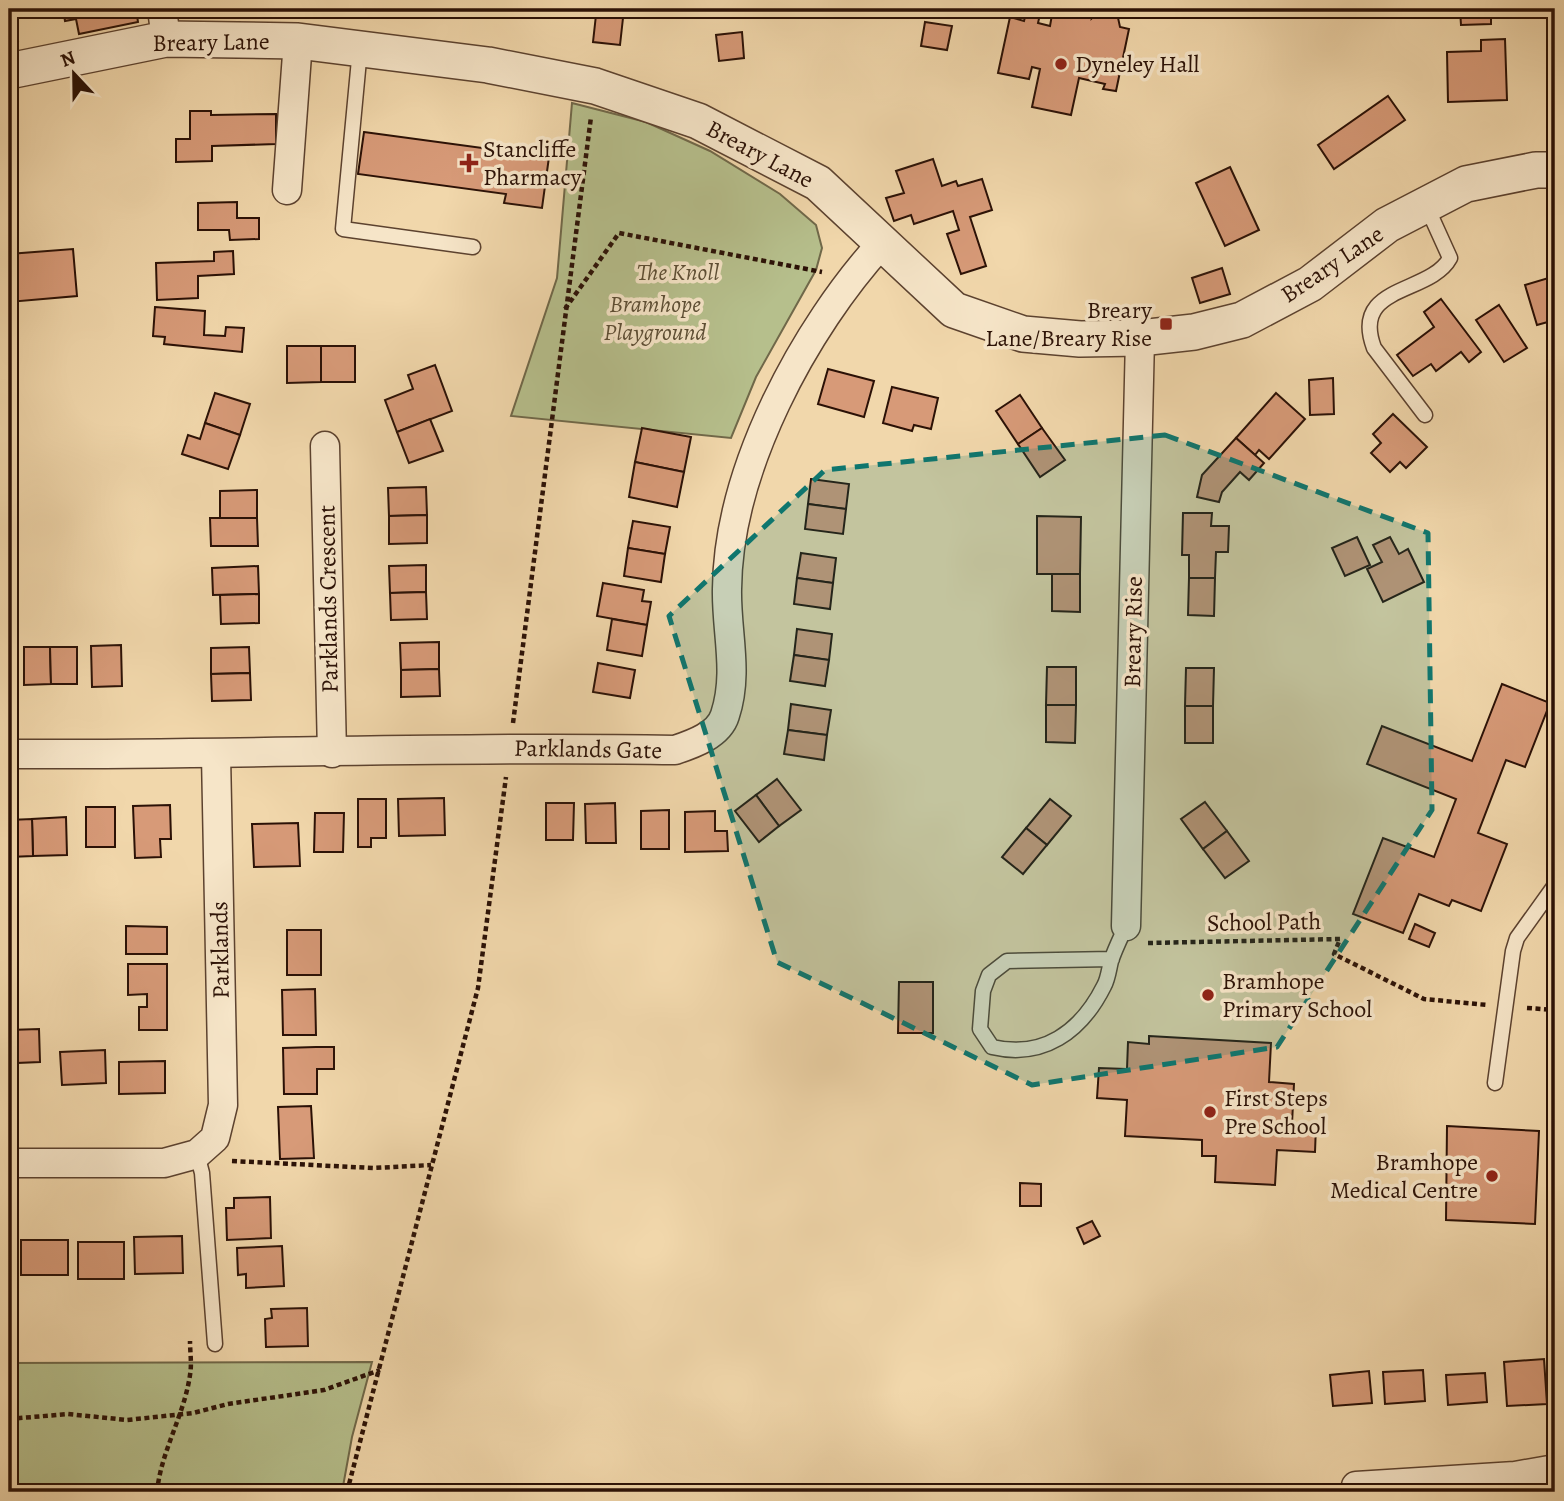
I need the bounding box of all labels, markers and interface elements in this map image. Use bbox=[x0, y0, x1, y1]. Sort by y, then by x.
street label: Breary Lane bbox=[152, 25, 270, 59]
north arrow bbox=[38, 38, 108, 108]
text: N bbox=[57, 44, 79, 74]
place label: Dyneley Hall bbox=[1075, 48, 1199, 80]
marker: Dyneley Hall bbox=[1053, 56, 1069, 72]
street label: Breary Lane bbox=[701, 112, 819, 196]
place label: Stancliffe Pharmacy bbox=[483, 133, 582, 193]
marker: Stancliffe Pharmacy bbox=[461, 155, 477, 171]
street label: Breary Lane bbox=[1274, 218, 1390, 310]
park label: The Knoll bbox=[637, 256, 719, 288]
park label: Bramhope Playground bbox=[604, 288, 706, 348]
place label: Breary Lane/Breary Rise bbox=[985, 294, 1152, 354]
marker: Breary Lane/Breary Rise bbox=[1158, 316, 1174, 332]
street label: Parklands Crescent bbox=[310, 505, 346, 693]
street label: Breary Rise bbox=[1116, 576, 1150, 688]
street label: Parklands Gate bbox=[514, 732, 662, 766]
street label: Parklands bbox=[203, 901, 237, 999]
street label: School Path bbox=[1207, 905, 1322, 939]
place label: Bramhope Primary School bbox=[1222, 965, 1372, 1025]
marker: Bramhope Primary School bbox=[1200, 987, 1216, 1003]
place label: First Steps Pre School bbox=[1224, 1082, 1328, 1142]
marker: First Steps Pre School bbox=[1202, 1104, 1218, 1120]
place label: Bramhope Medical Centre bbox=[1330, 1146, 1478, 1206]
marker: Bramhope Medical Centre bbox=[1484, 1168, 1500, 1184]

